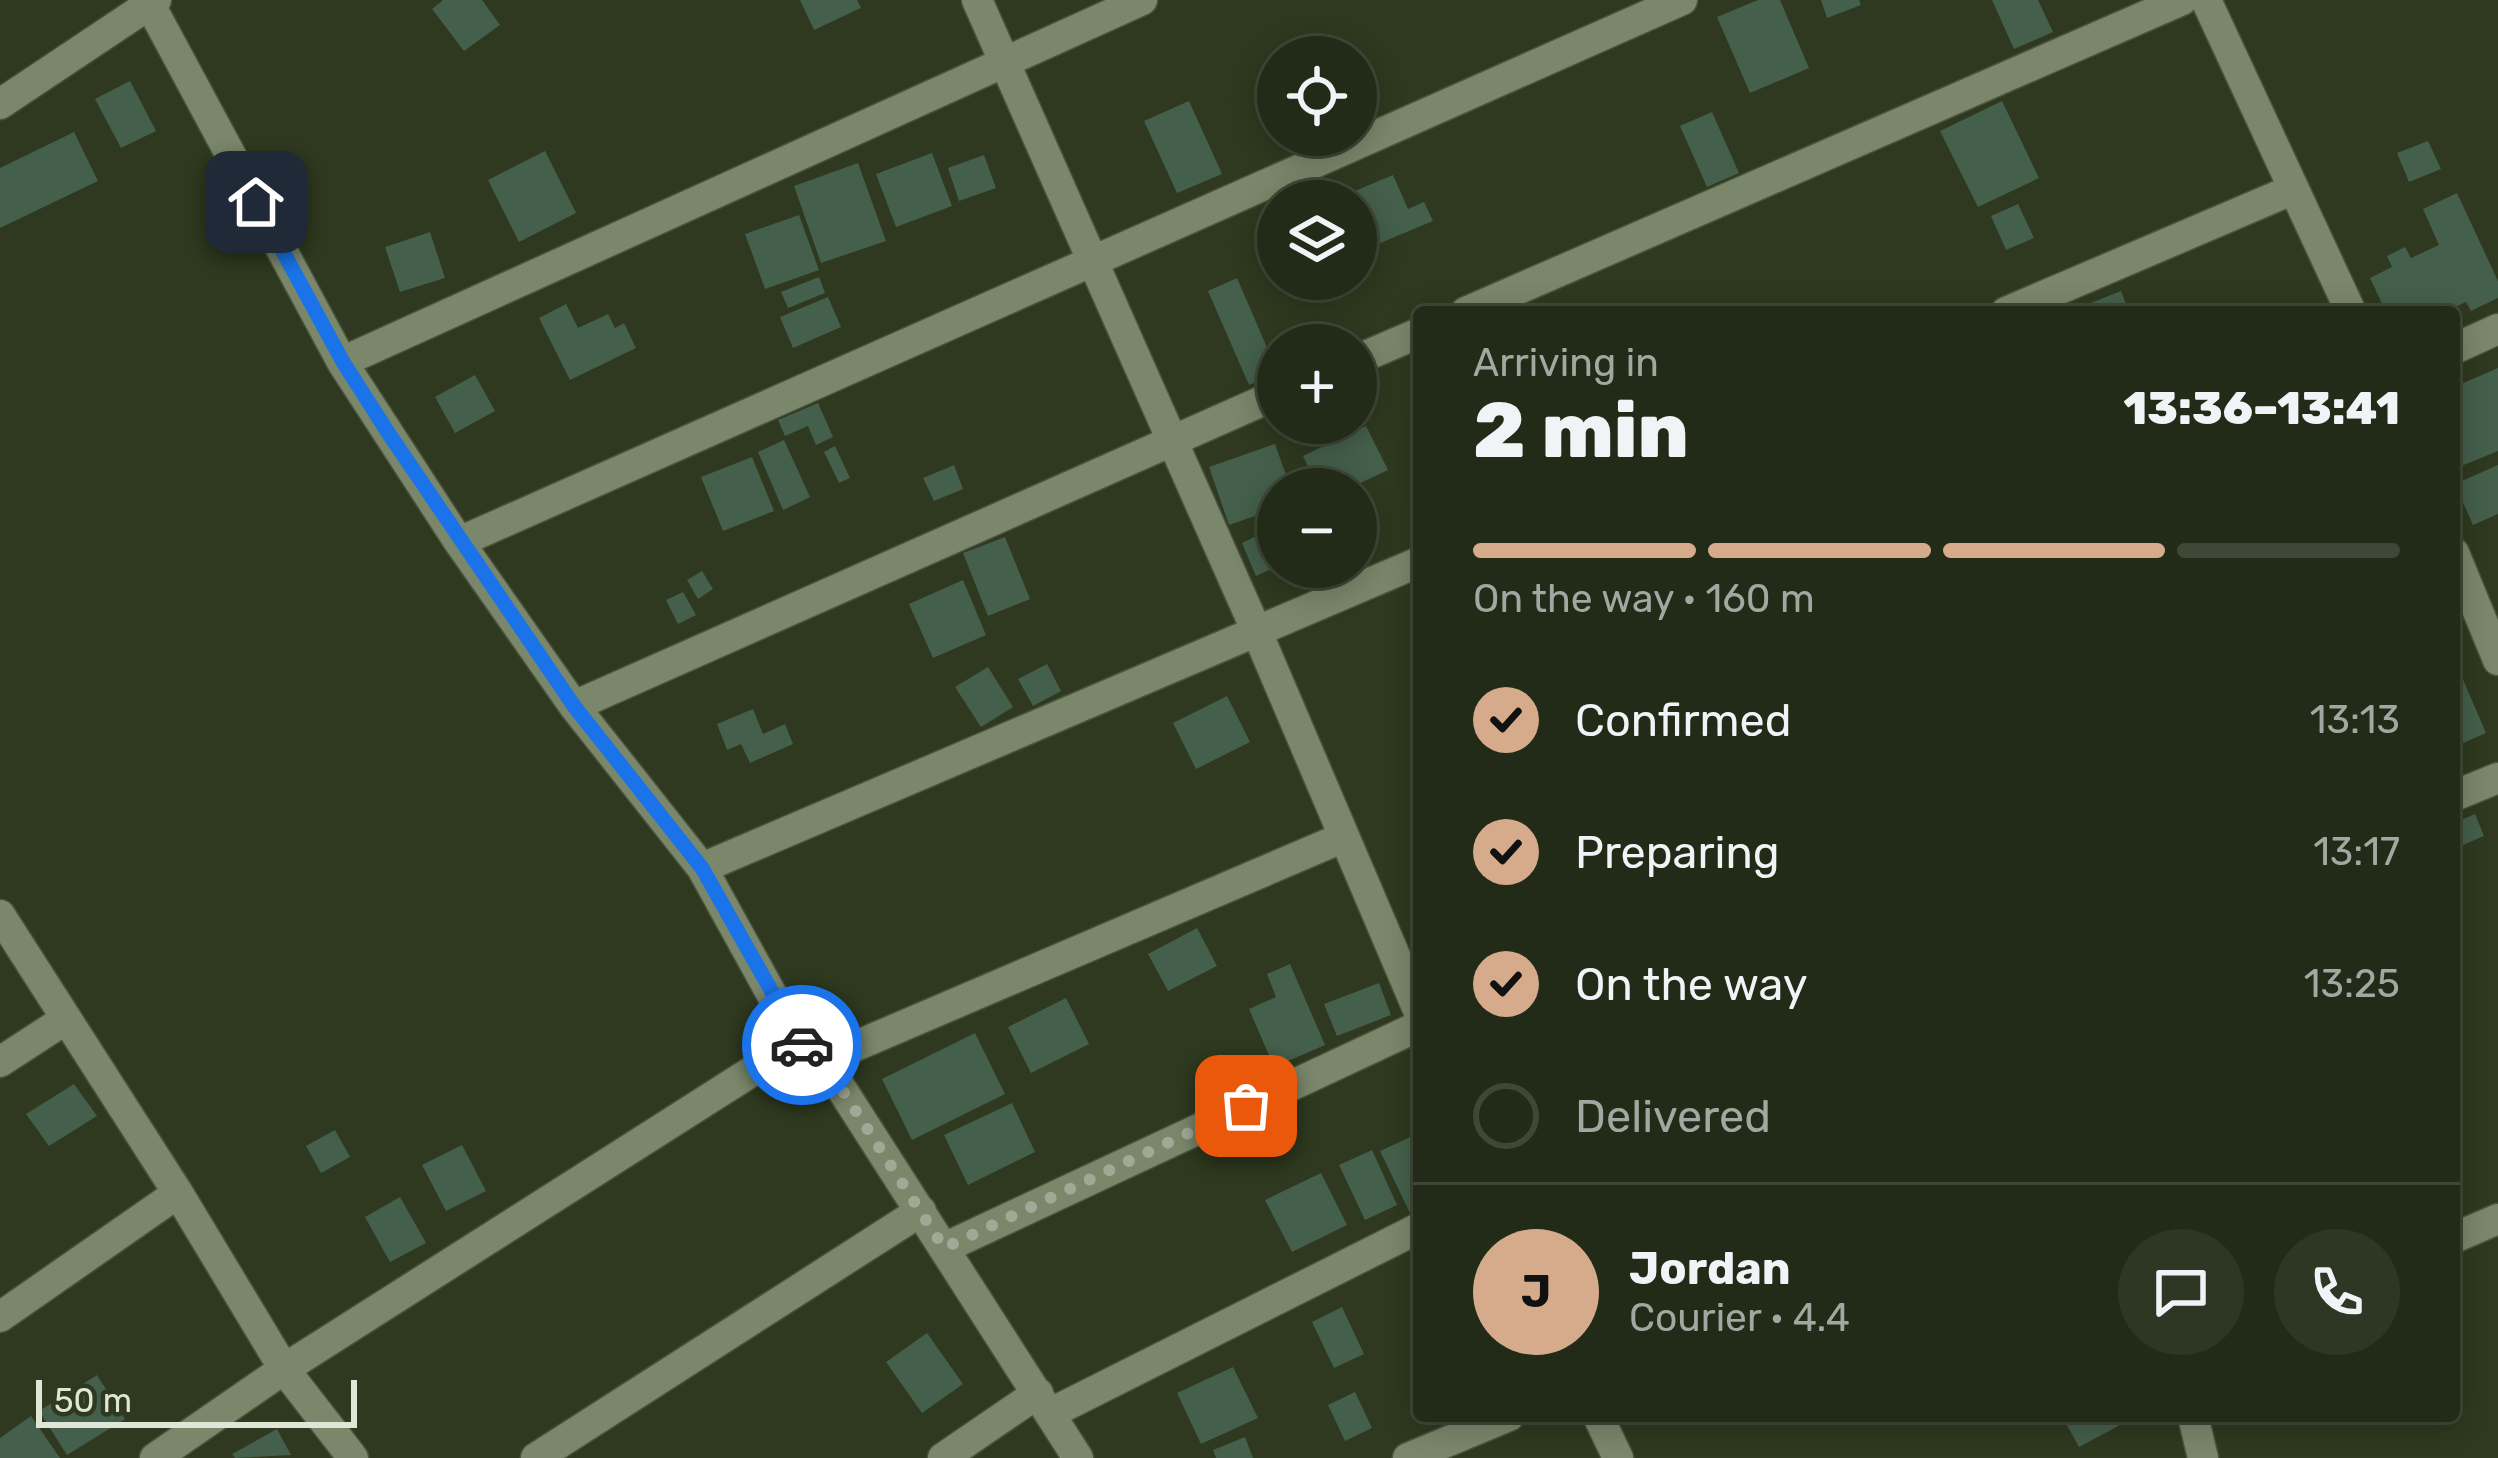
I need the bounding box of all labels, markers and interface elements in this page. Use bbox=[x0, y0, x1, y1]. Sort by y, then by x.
map controls bbox=[1257, 36, 1377, 588]
button: locate bbox=[1257, 36, 1377, 156]
pin bbox=[205, 151, 307, 253]
icon: home bbox=[223, 169, 289, 235]
button: layers bbox=[1257, 180, 1377, 300]
button: + bbox=[1257, 324, 1377, 444]
text: Arriving in bbox=[1473, 340, 1659, 386]
text: 13:36–13:41 bbox=[2124, 382, 2400, 435]
text: 2 min bbox=[1473, 384, 1689, 477]
button: − bbox=[1257, 468, 1377, 588]
text: On the way · 160 m bbox=[1473, 576, 1815, 622]
icon: check bbox=[1473, 687, 1539, 753]
text: Confirmed bbox=[1575, 694, 1792, 747]
text: 13:13 bbox=[2310, 697, 2400, 743]
icon: check bbox=[1473, 819, 1539, 885]
text: Preparing bbox=[1575, 826, 1780, 879]
text: 13:17 bbox=[2313, 829, 2400, 875]
icon: check bbox=[1473, 951, 1539, 1017]
text: On the way bbox=[1575, 958, 1808, 1011]
text: 13:25 bbox=[2304, 961, 2400, 1007]
courier bbox=[742, 985, 862, 1105]
icon: car bbox=[769, 1012, 835, 1078]
pin bbox=[1195, 1055, 1297, 1157]
icon: bag bbox=[1213, 1073, 1279, 1139]
text: Delivered bbox=[1575, 1090, 1771, 1143]
button: chat bbox=[2118, 1229, 2244, 1355]
button: phone bbox=[2274, 1229, 2400, 1355]
text: Jordan bbox=[1629, 1242, 1791, 1295]
text: J bbox=[1521, 1265, 1551, 1318]
text: Courier · 4.4 bbox=[1629, 1295, 1850, 1341]
scale bar bbox=[36, 1374, 357, 1427]
text: 50 m bbox=[54, 1381, 132, 1420]

